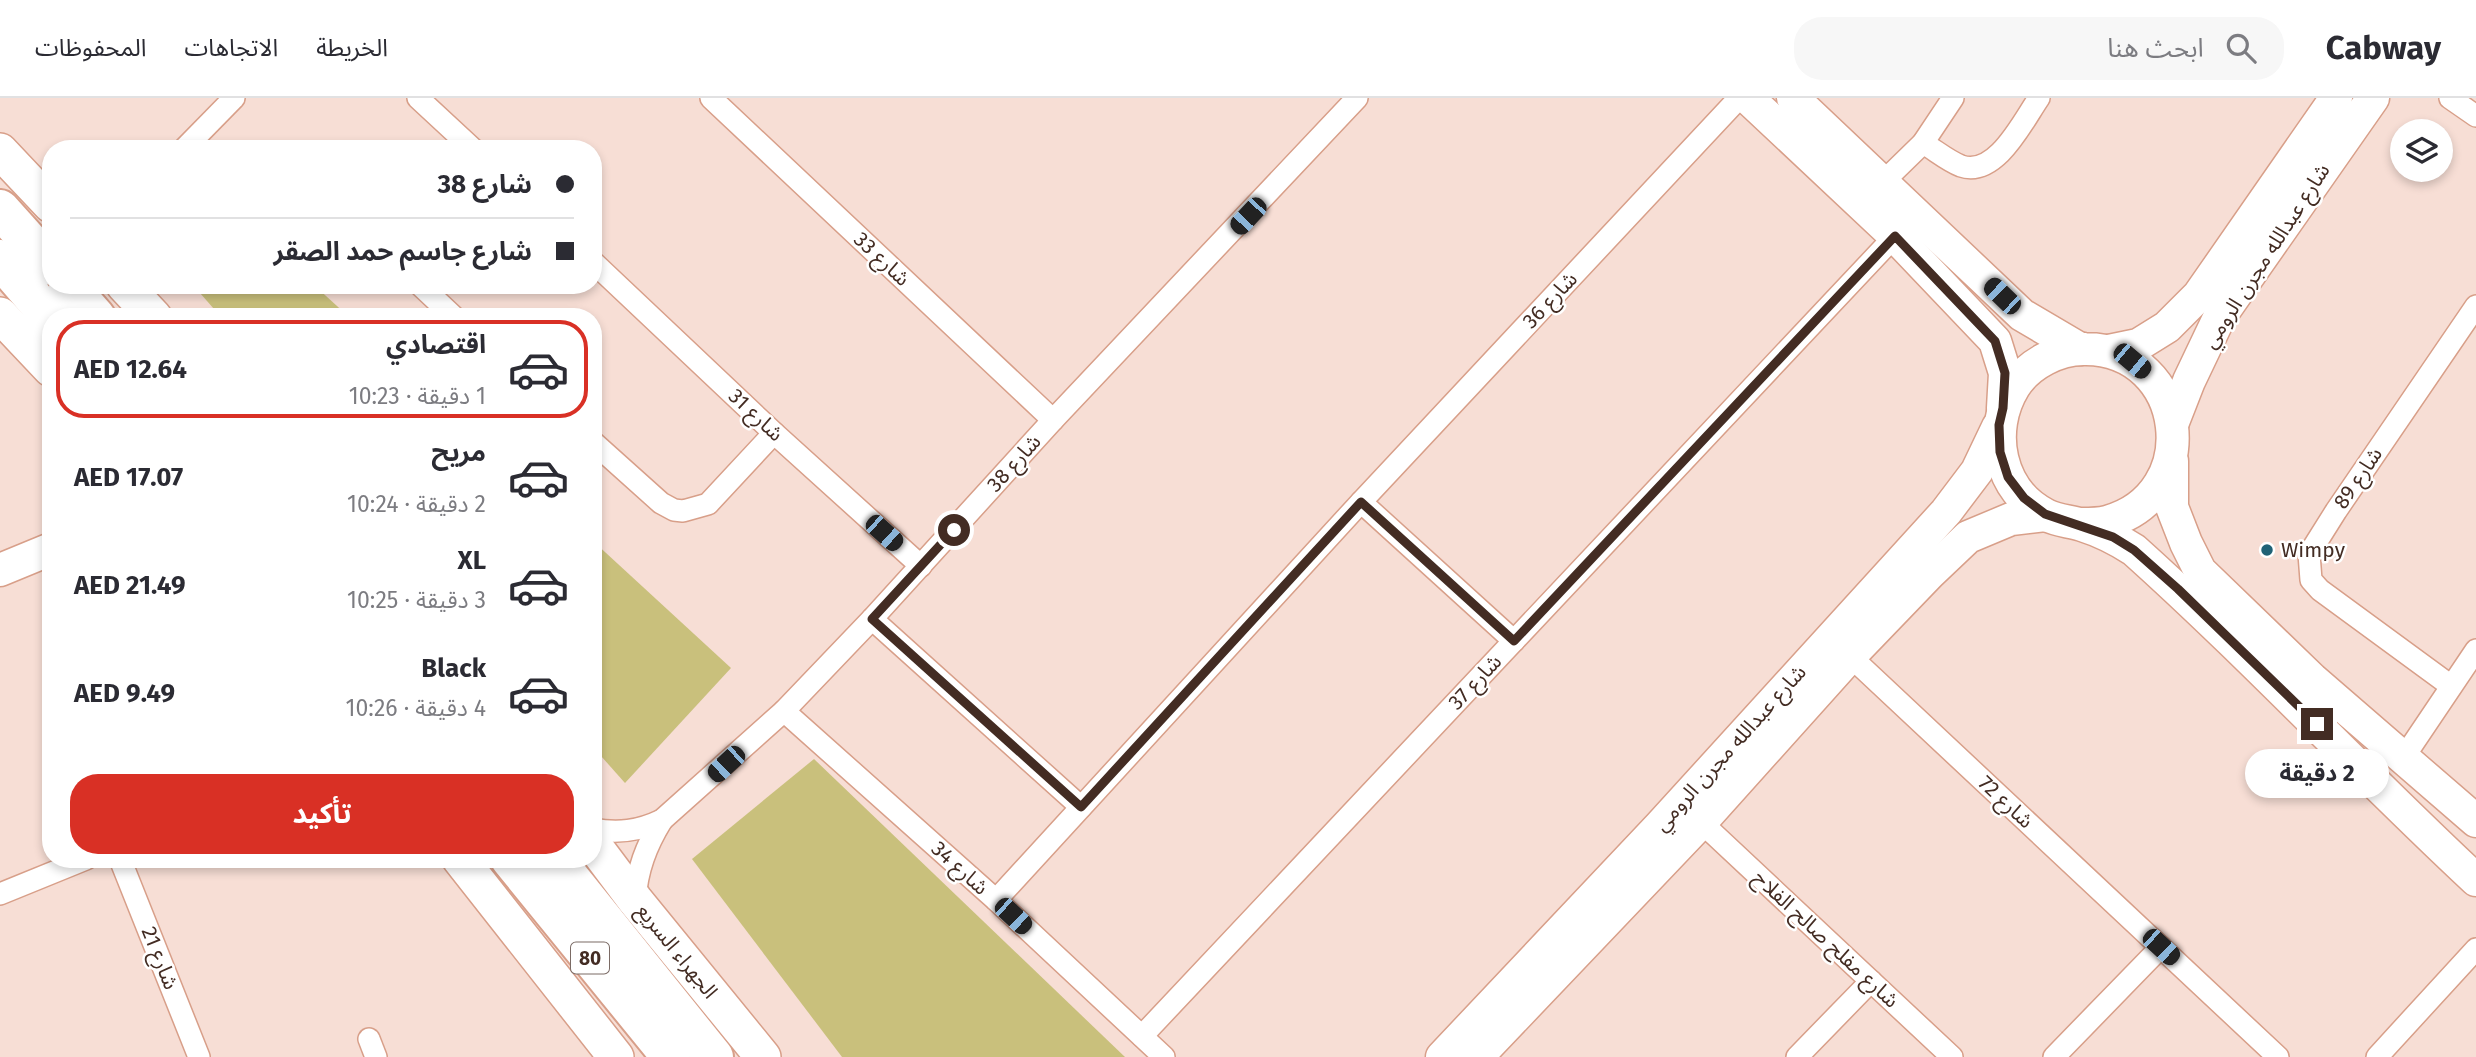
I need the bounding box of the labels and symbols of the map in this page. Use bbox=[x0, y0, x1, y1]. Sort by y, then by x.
street label: شارع عبدالله مجرن الرومي bbox=[2196, 159, 2338, 355]
car bbox=[1226, 193, 1271, 239]
street label: شارع 33 bbox=[847, 226, 916, 293]
street label: شارع 36 bbox=[1517, 266, 1584, 335]
car bbox=[1980, 274, 2025, 318]
car bbox=[2110, 339, 2155, 383]
street label: شارع 31 bbox=[722, 383, 789, 448]
street label: شارع 38 bbox=[981, 429, 1048, 499]
street label: شارع 89 bbox=[2328, 442, 2390, 515]
car bbox=[862, 511, 907, 555]
route start bbox=[938, 514, 970, 546]
place label: Wimpy bbox=[2281, 537, 2346, 563]
marker: Wimpy bbox=[2259, 542, 2275, 558]
street label: شارع 37 bbox=[1443, 649, 1509, 716]
street label: شارع عبدالله مجرن الرومي bbox=[1648, 659, 1814, 839]
route end bbox=[2301, 708, 2333, 740]
car bbox=[704, 742, 749, 786]
callout: 2 دقيقة bbox=[2245, 748, 2389, 798]
street label: شارع 72 bbox=[1972, 770, 2039, 835]
street label: شارع 34 bbox=[925, 836, 994, 902]
street label: شارع مفلح صالح الفلاح bbox=[1746, 865, 1904, 1015]
car bbox=[991, 894, 1036, 938]
street label: الجهراء السريع bbox=[629, 898, 723, 1005]
street label: شارع 21 bbox=[134, 923, 184, 994]
car bbox=[2139, 925, 2184, 969]
road number: 80 bbox=[571, 943, 609, 974]

